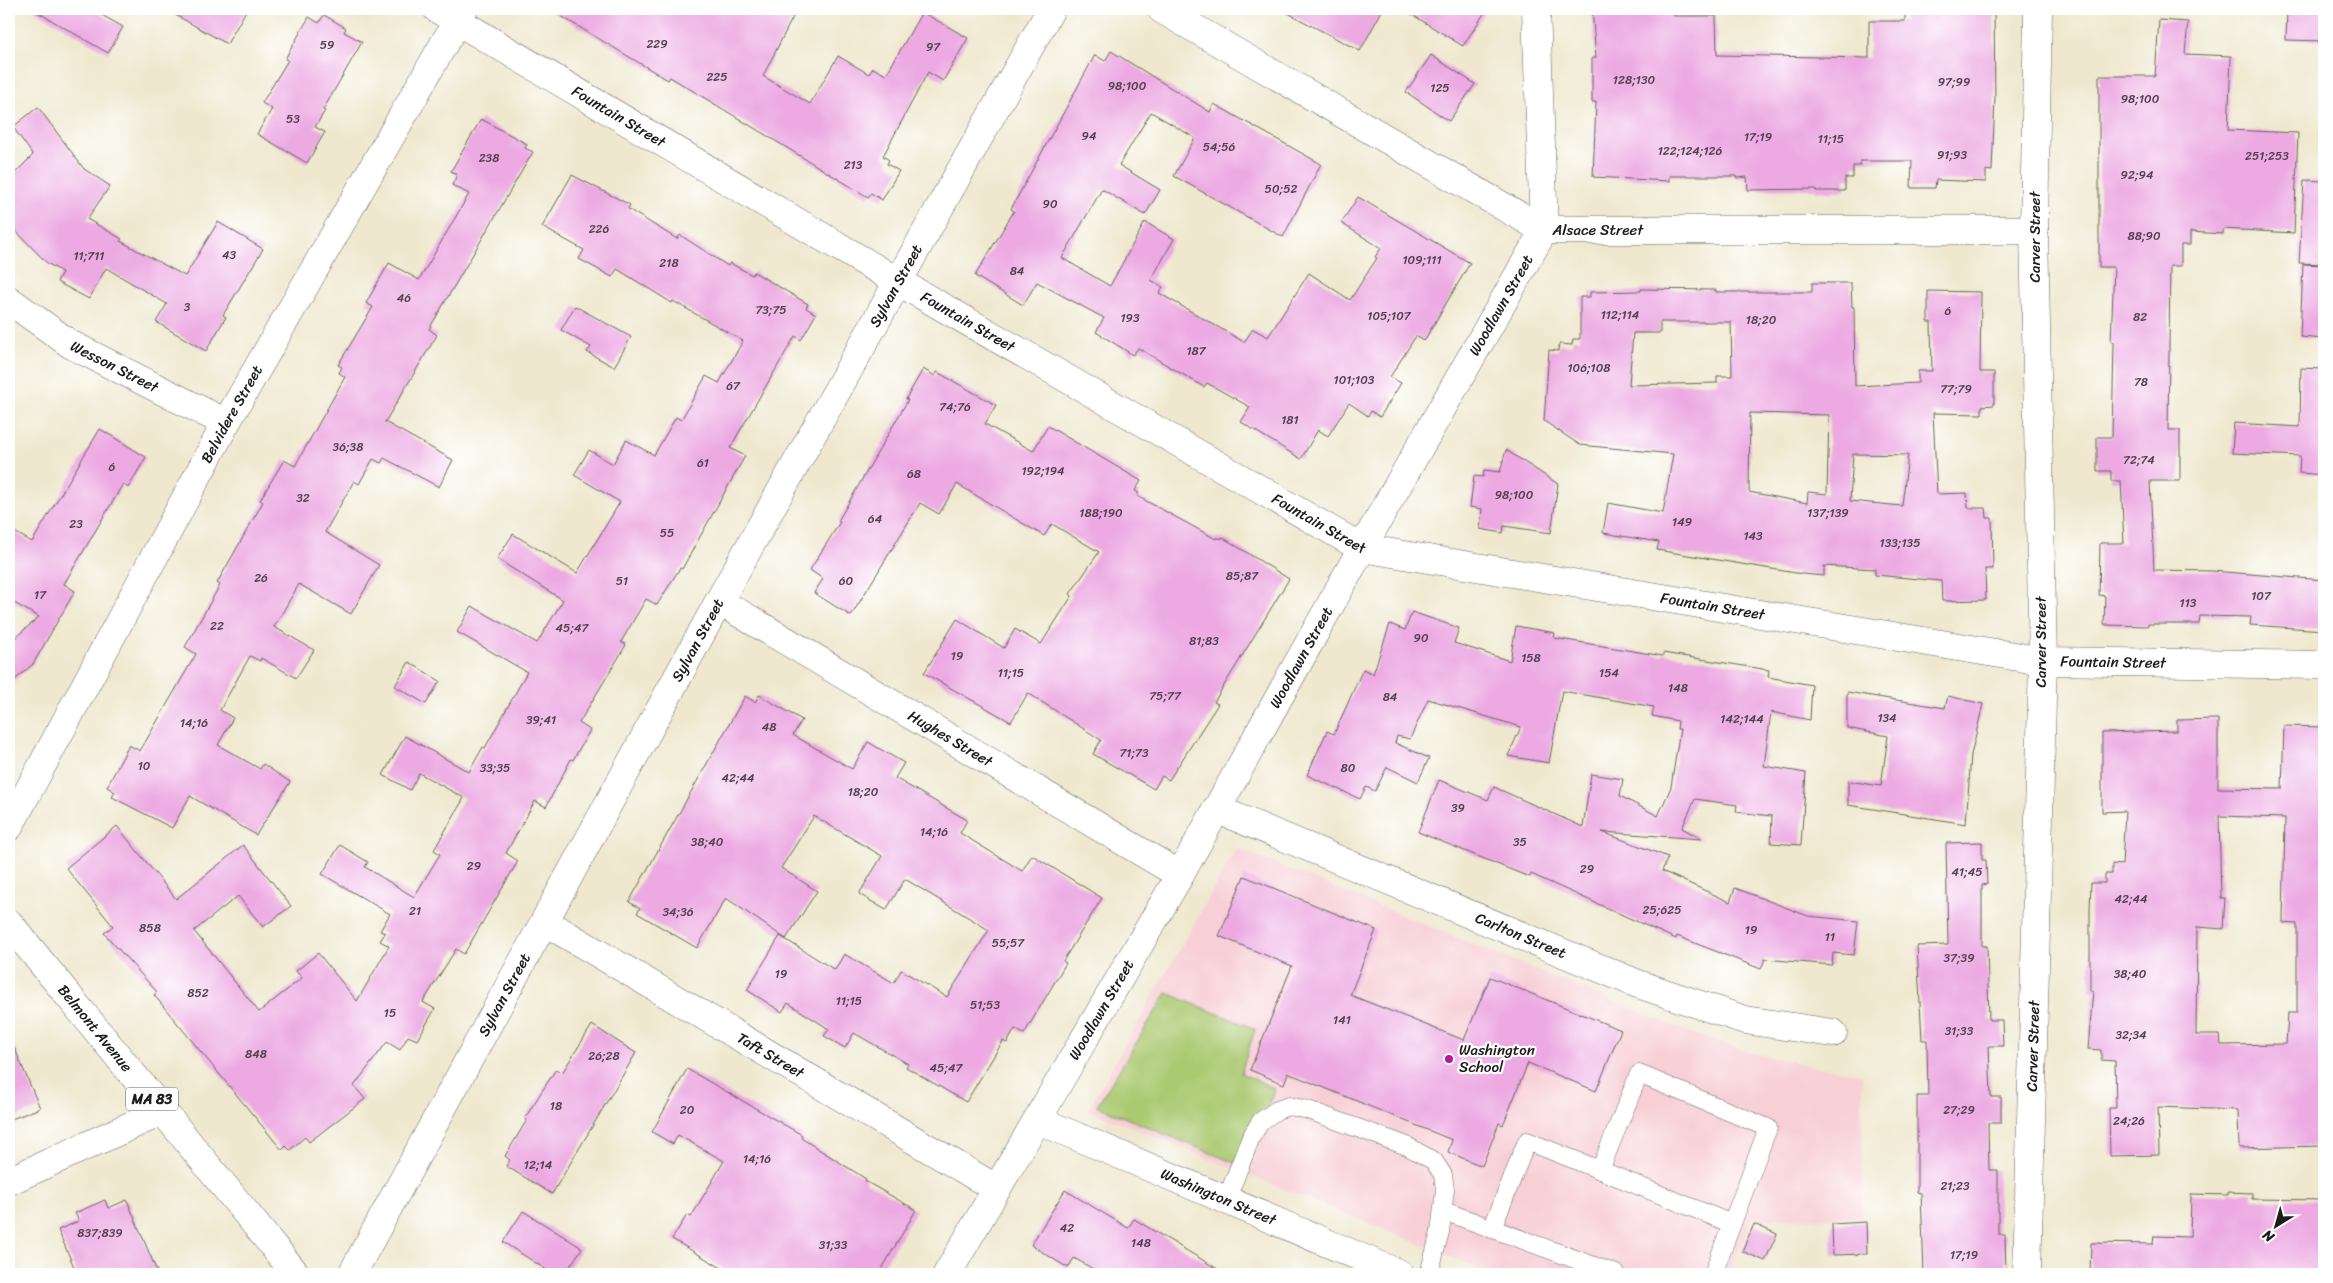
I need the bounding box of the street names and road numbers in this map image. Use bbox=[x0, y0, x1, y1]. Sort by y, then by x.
street label: Fountain Street bbox=[567, 78, 671, 155]
street label: Carver Street bbox=[2022, 191, 2048, 282]
street label: Alsace Street bbox=[1551, 217, 1644, 243]
street label: Sylvan Street bbox=[862, 239, 930, 332]
street label: Woodlawn Street bbox=[1462, 249, 1541, 361]
street label: Fountain Street bbox=[916, 284, 1021, 360]
street label: Wesson Street bbox=[66, 333, 164, 400]
street label: Belvidere Street bbox=[194, 360, 270, 468]
street label: Fountain Street bbox=[1267, 486, 1368, 561]
street label: Fountain Street bbox=[1658, 585, 1768, 628]
street label: Sylvan Street bbox=[664, 593, 731, 687]
street label: Carver Street bbox=[2028, 596, 2054, 687]
street label: Woodlawn Street bbox=[1262, 601, 1340, 713]
street label: Fountain Street bbox=[2060, 648, 2167, 676]
street label: Hughes Street bbox=[903, 703, 999, 774]
street label: Carlton Street bbox=[1471, 905, 1571, 966]
street label: Sylvan Street bbox=[471, 948, 538, 1041]
street label: Woodlawn Street bbox=[1062, 954, 1141, 1065]
street label: Belmont Avenue bbox=[51, 979, 139, 1078]
street label: Carver Street bbox=[2019, 999, 2047, 1092]
street label: Taft Street bbox=[732, 1025, 810, 1086]
road number: MA 83 bbox=[126, 1088, 178, 1110]
street label: Washington Street bbox=[1156, 1161, 1281, 1233]

